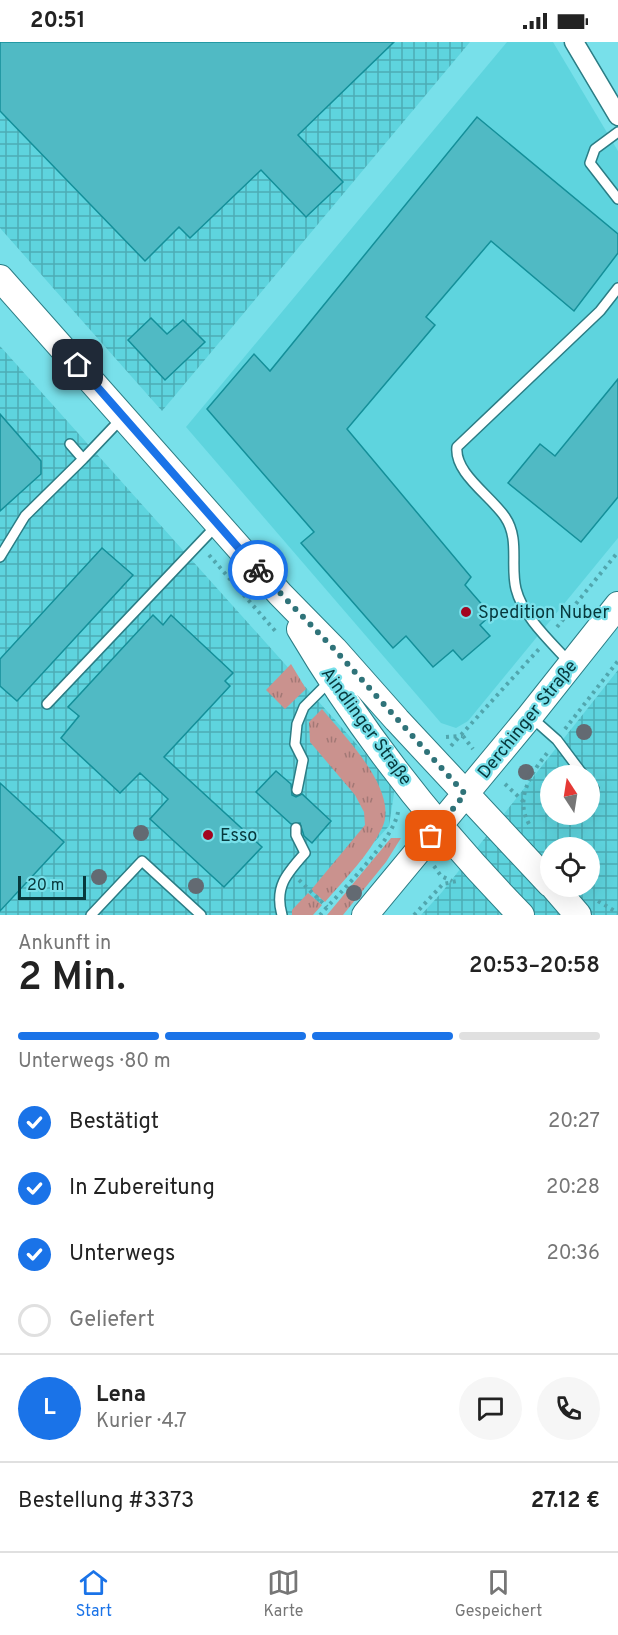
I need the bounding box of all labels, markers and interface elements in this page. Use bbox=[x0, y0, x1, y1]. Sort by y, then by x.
text: 20:51 bbox=[30, 8, 86, 35]
pin bbox=[52, 339, 103, 390]
icon: home bbox=[61, 348, 94, 381]
courier bbox=[228, 540, 288, 600]
icon: bike bbox=[242, 554, 275, 587]
place label: Spedition Nuber bbox=[478, 602, 609, 625]
marker: Spedition Nuber bbox=[459, 605, 473, 619]
street label: Derchinger Straße bbox=[473, 656, 583, 784]
street label: Aindlinger Straße bbox=[315, 663, 416, 791]
north arrow bbox=[540, 765, 600, 825]
map controls bbox=[540, 765, 600, 897]
pin bbox=[405, 810, 456, 861]
icon: bag bbox=[414, 819, 447, 852]
place label: Esso bbox=[220, 825, 257, 848]
marker: Esso bbox=[201, 828, 215, 842]
button: locate bbox=[540, 837, 600, 897]
scale bar bbox=[18, 873, 86, 900]
text: 20 m bbox=[27, 876, 64, 896]
text: Ankunft in bbox=[18, 931, 111, 957]
text: 20:53–20:58 bbox=[469, 953, 600, 980]
text: 2 Min. bbox=[18, 955, 126, 1004]
text: Unterwegs · 80 m bbox=[18, 1049, 171, 1075]
icon: check bbox=[18, 1106, 51, 1139]
text: Bestätigt bbox=[69, 1109, 159, 1136]
text: 20:27 bbox=[548, 1109, 600, 1135]
icon: check bbox=[18, 1172, 51, 1205]
text: In Zubereitung bbox=[69, 1175, 215, 1202]
text: 20:28 bbox=[546, 1175, 600, 1201]
icon: check bbox=[18, 1238, 51, 1271]
text: Unterwegs bbox=[69, 1241, 175, 1268]
text: 20:36 bbox=[546, 1241, 600, 1267]
text: Geliefert bbox=[69, 1307, 155, 1334]
button: chat bbox=[459, 1377, 522, 1440]
button: phone bbox=[537, 1377, 600, 1440]
text: Lena bbox=[96, 1382, 146, 1409]
text: L bbox=[43, 1395, 56, 1422]
text: Kurier · 4.7 bbox=[96, 1409, 187, 1435]
text: Bestellung #3373 bbox=[18, 1488, 194, 1515]
text: 27.12 € bbox=[531, 1488, 600, 1515]
tab: Start bbox=[76, 1566, 112, 1622]
tab: Karte bbox=[264, 1566, 303, 1622]
tab: Gespeichert bbox=[455, 1566, 542, 1622]

